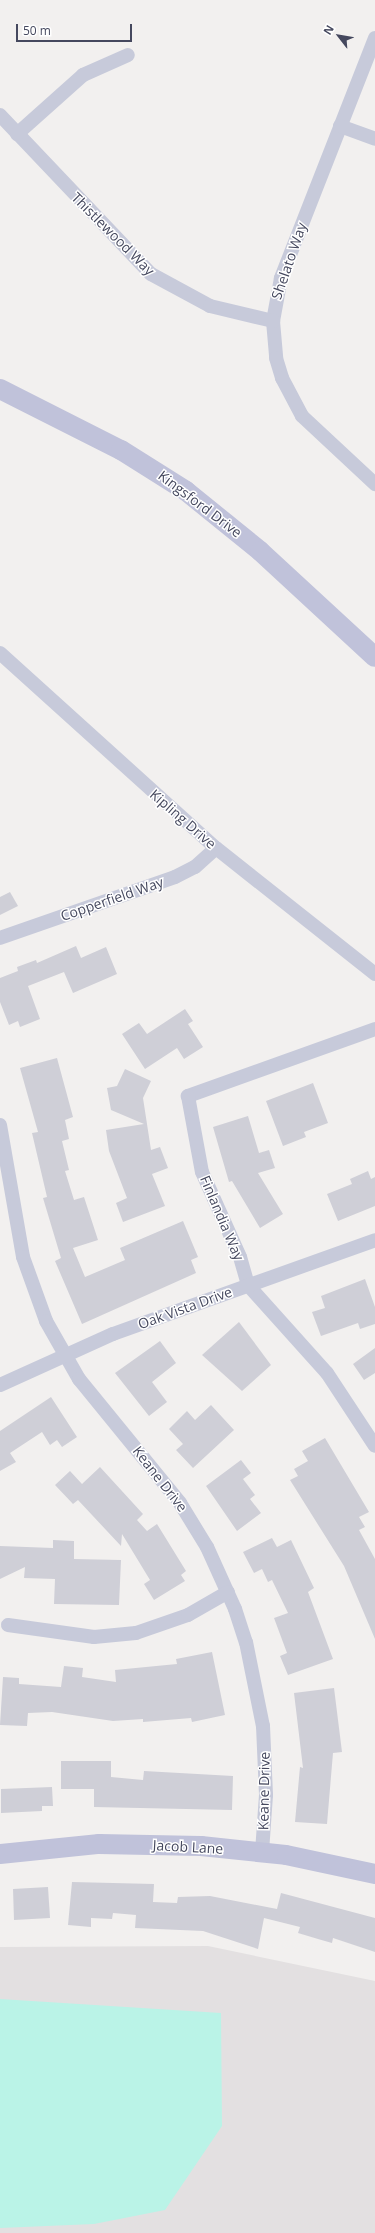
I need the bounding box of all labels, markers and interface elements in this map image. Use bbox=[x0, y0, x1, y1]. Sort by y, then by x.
scale bar bbox=[18, 16, 134, 42]
north arrow bbox=[319, 16, 359, 56]
text: 50 m bbox=[23, 22, 51, 39]
text: N bbox=[320, 22, 337, 37]
street label: Thistlewood Way bbox=[68, 189, 158, 279]
street label: Shelato Way bbox=[268, 220, 310, 302]
street label: Kingsford Drive bbox=[155, 467, 245, 541]
street label: Kipling Drive bbox=[147, 786, 219, 852]
street label: Copperfield Way bbox=[58, 874, 166, 924]
street label: Finlandia Way bbox=[197, 1173, 247, 1263]
street label: Oak Vista Drive bbox=[136, 1283, 234, 1333]
street label: Keane Drive bbox=[129, 1443, 191, 1515]
street label: Keane Drive bbox=[255, 1752, 273, 1830]
street label: Jacob Lane bbox=[152, 1837, 224, 1857]

